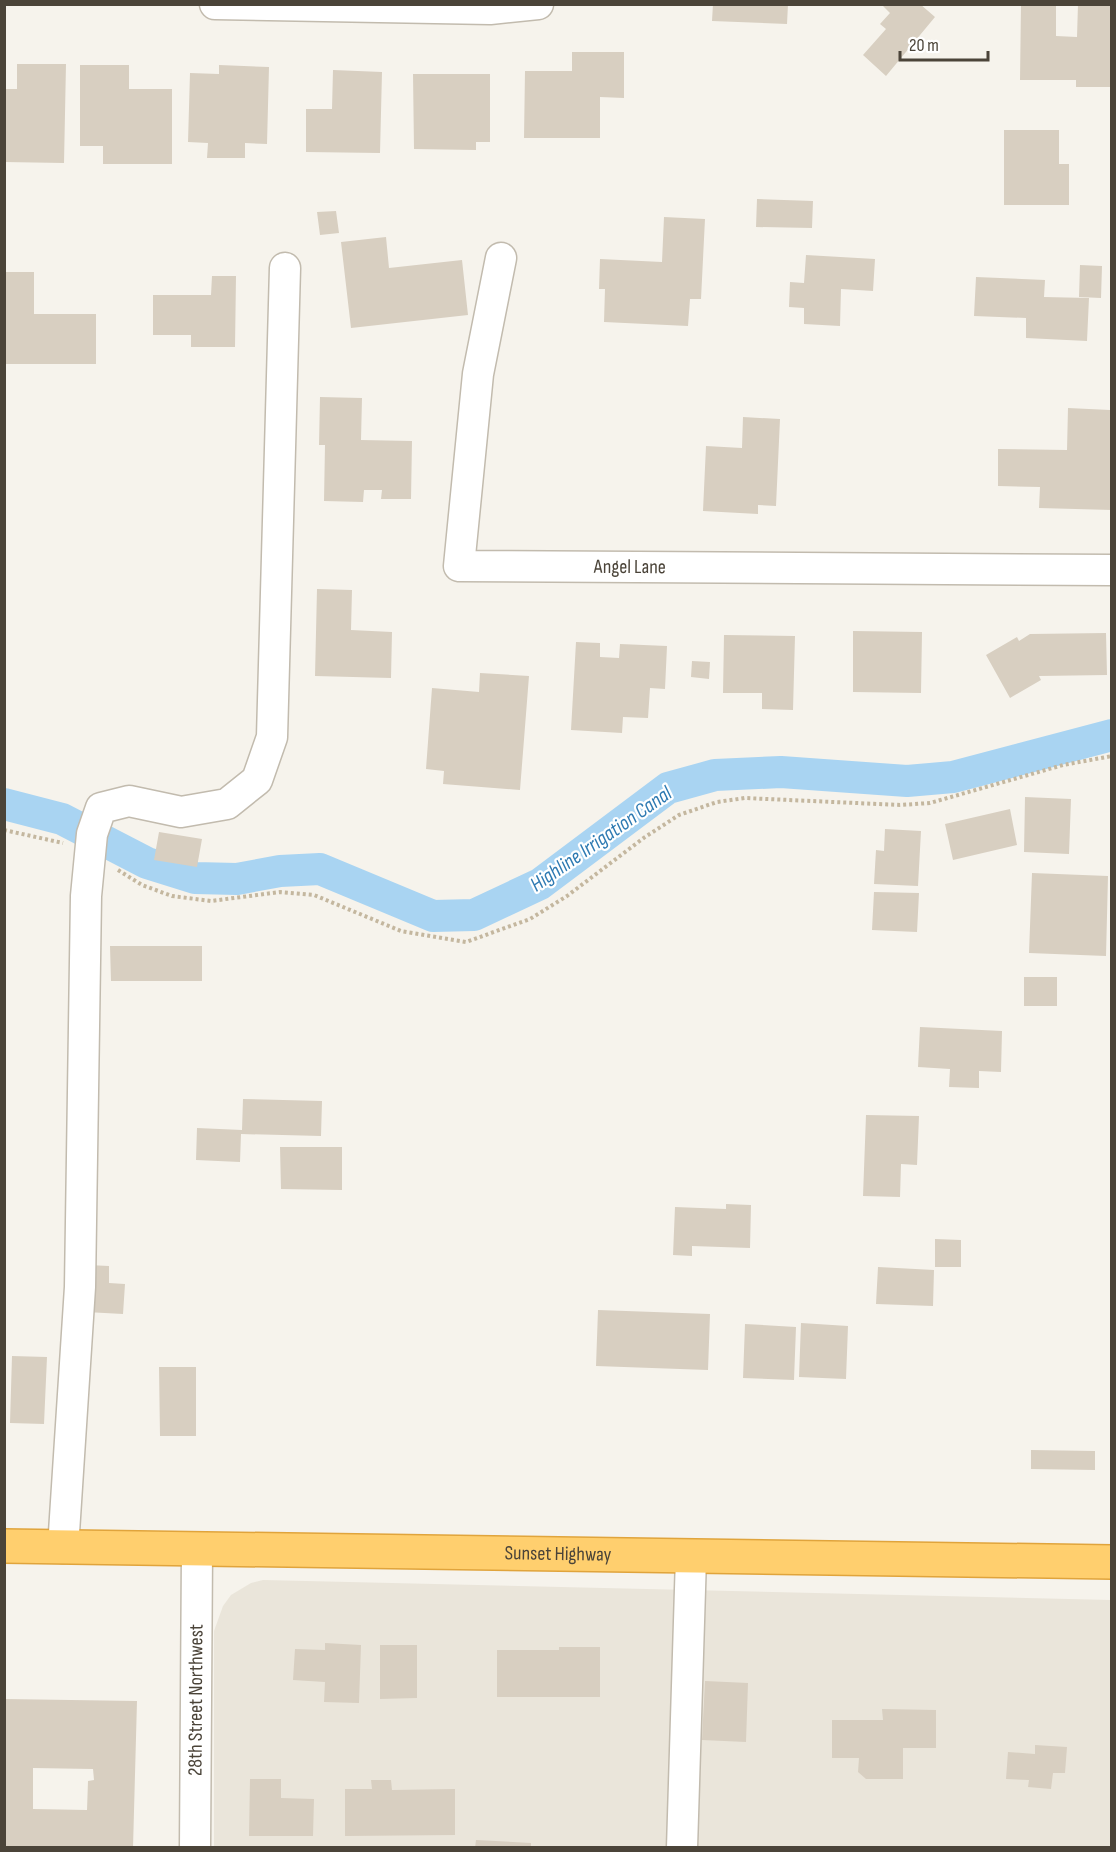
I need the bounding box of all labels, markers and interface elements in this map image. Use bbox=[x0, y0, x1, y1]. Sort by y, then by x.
scale bar bbox=[900, 24, 988, 62]
text: 20 m bbox=[909, 35, 939, 56]
street label: Angel Lane bbox=[593, 555, 666, 579]
water label: Highline Irrigation Canal bbox=[525, 780, 678, 897]
street label: Sunset Highway bbox=[504, 1541, 612, 1567]
street label: 28th Street Northwest bbox=[183, 1624, 209, 1776]

